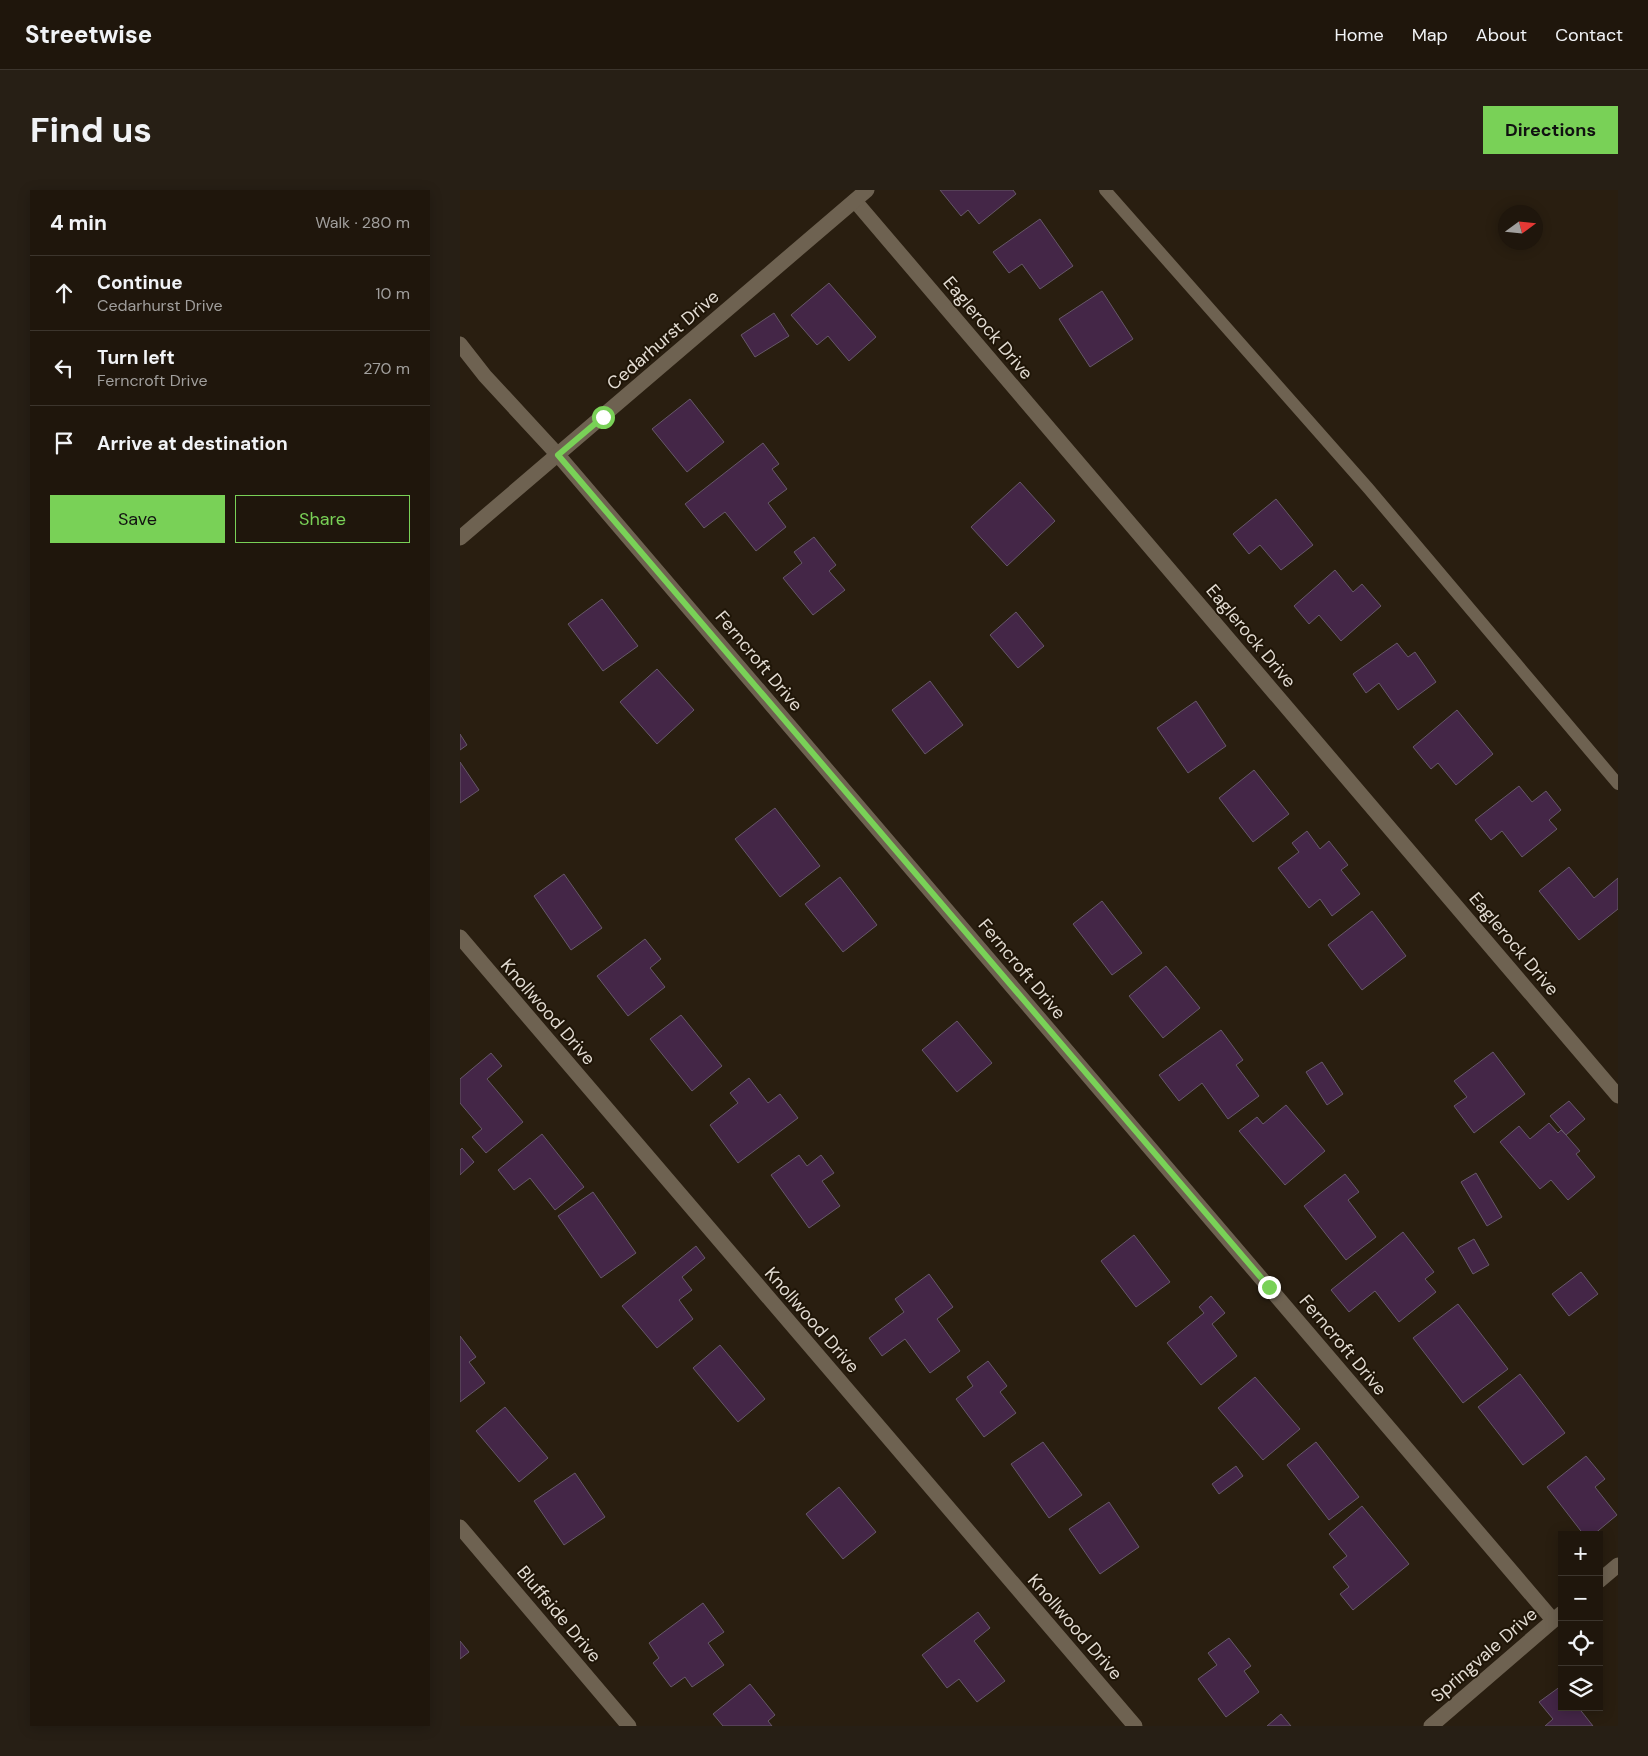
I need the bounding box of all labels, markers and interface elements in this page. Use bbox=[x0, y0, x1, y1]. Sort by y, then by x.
text: Streetwise bbox=[25, 19, 152, 50]
text: Home bbox=[1334, 23, 1384, 47]
text: Map bbox=[1412, 23, 1448, 47]
text: About bbox=[1476, 23, 1527, 47]
text: Contact bbox=[1555, 23, 1623, 47]
button: Directions bbox=[1483, 106, 1618, 154]
text: Find us bbox=[30, 107, 152, 153]
north arrow bbox=[1498, 205, 1543, 250]
text: 4 min bbox=[50, 209, 107, 237]
text: Walk · 280 m bbox=[315, 212, 410, 233]
text: Continue bbox=[97, 270, 183, 295]
street label: Eaglerock Drive bbox=[938, 271, 1038, 385]
icon: ahead bbox=[50, 279, 78, 307]
text: 10 m bbox=[376, 283, 410, 304]
street label: Cedarhurst Drive bbox=[602, 285, 724, 395]
text: Cedarhurst Drive bbox=[97, 295, 223, 316]
text: Turn left bbox=[97, 345, 175, 370]
icon: left bbox=[50, 354, 78, 382]
text: 270 m bbox=[363, 358, 410, 379]
text: Ferncroft Drive bbox=[97, 370, 208, 391]
route start bbox=[592, 406, 615, 429]
icon: arrive bbox=[50, 429, 78, 457]
text: Arrive at destination bbox=[97, 431, 288, 456]
button: Save bbox=[50, 495, 225, 543]
button: Share bbox=[235, 495, 410, 543]
street label: Eaglerock Drive bbox=[1201, 579, 1301, 693]
street label: Ferncroft Drive bbox=[710, 606, 808, 716]
street label: Eaglerock Drive bbox=[1464, 887, 1564, 1001]
street label: Ferncroft Drive bbox=[973, 914, 1071, 1024]
street label: Knollwood Drive bbox=[495, 954, 601, 1070]
street label: Knollwood Drive bbox=[759, 1262, 865, 1378]
route end bbox=[1258, 1276, 1281, 1299]
street label: Ferncroft Drive bbox=[1294, 1290, 1392, 1400]
map controls bbox=[1558, 1531, 1603, 1711]
button: + bbox=[1558, 1531, 1603, 1576]
street label: Bluffside Drive bbox=[511, 1561, 607, 1667]
street label: Knollwood Drive bbox=[1022, 1569, 1128, 1685]
button: − bbox=[1558, 1576, 1603, 1621]
street label: Springvale Drive bbox=[1426, 1602, 1542, 1708]
button: locate bbox=[1558, 1621, 1603, 1666]
button: layers bbox=[1558, 1666, 1603, 1711]

